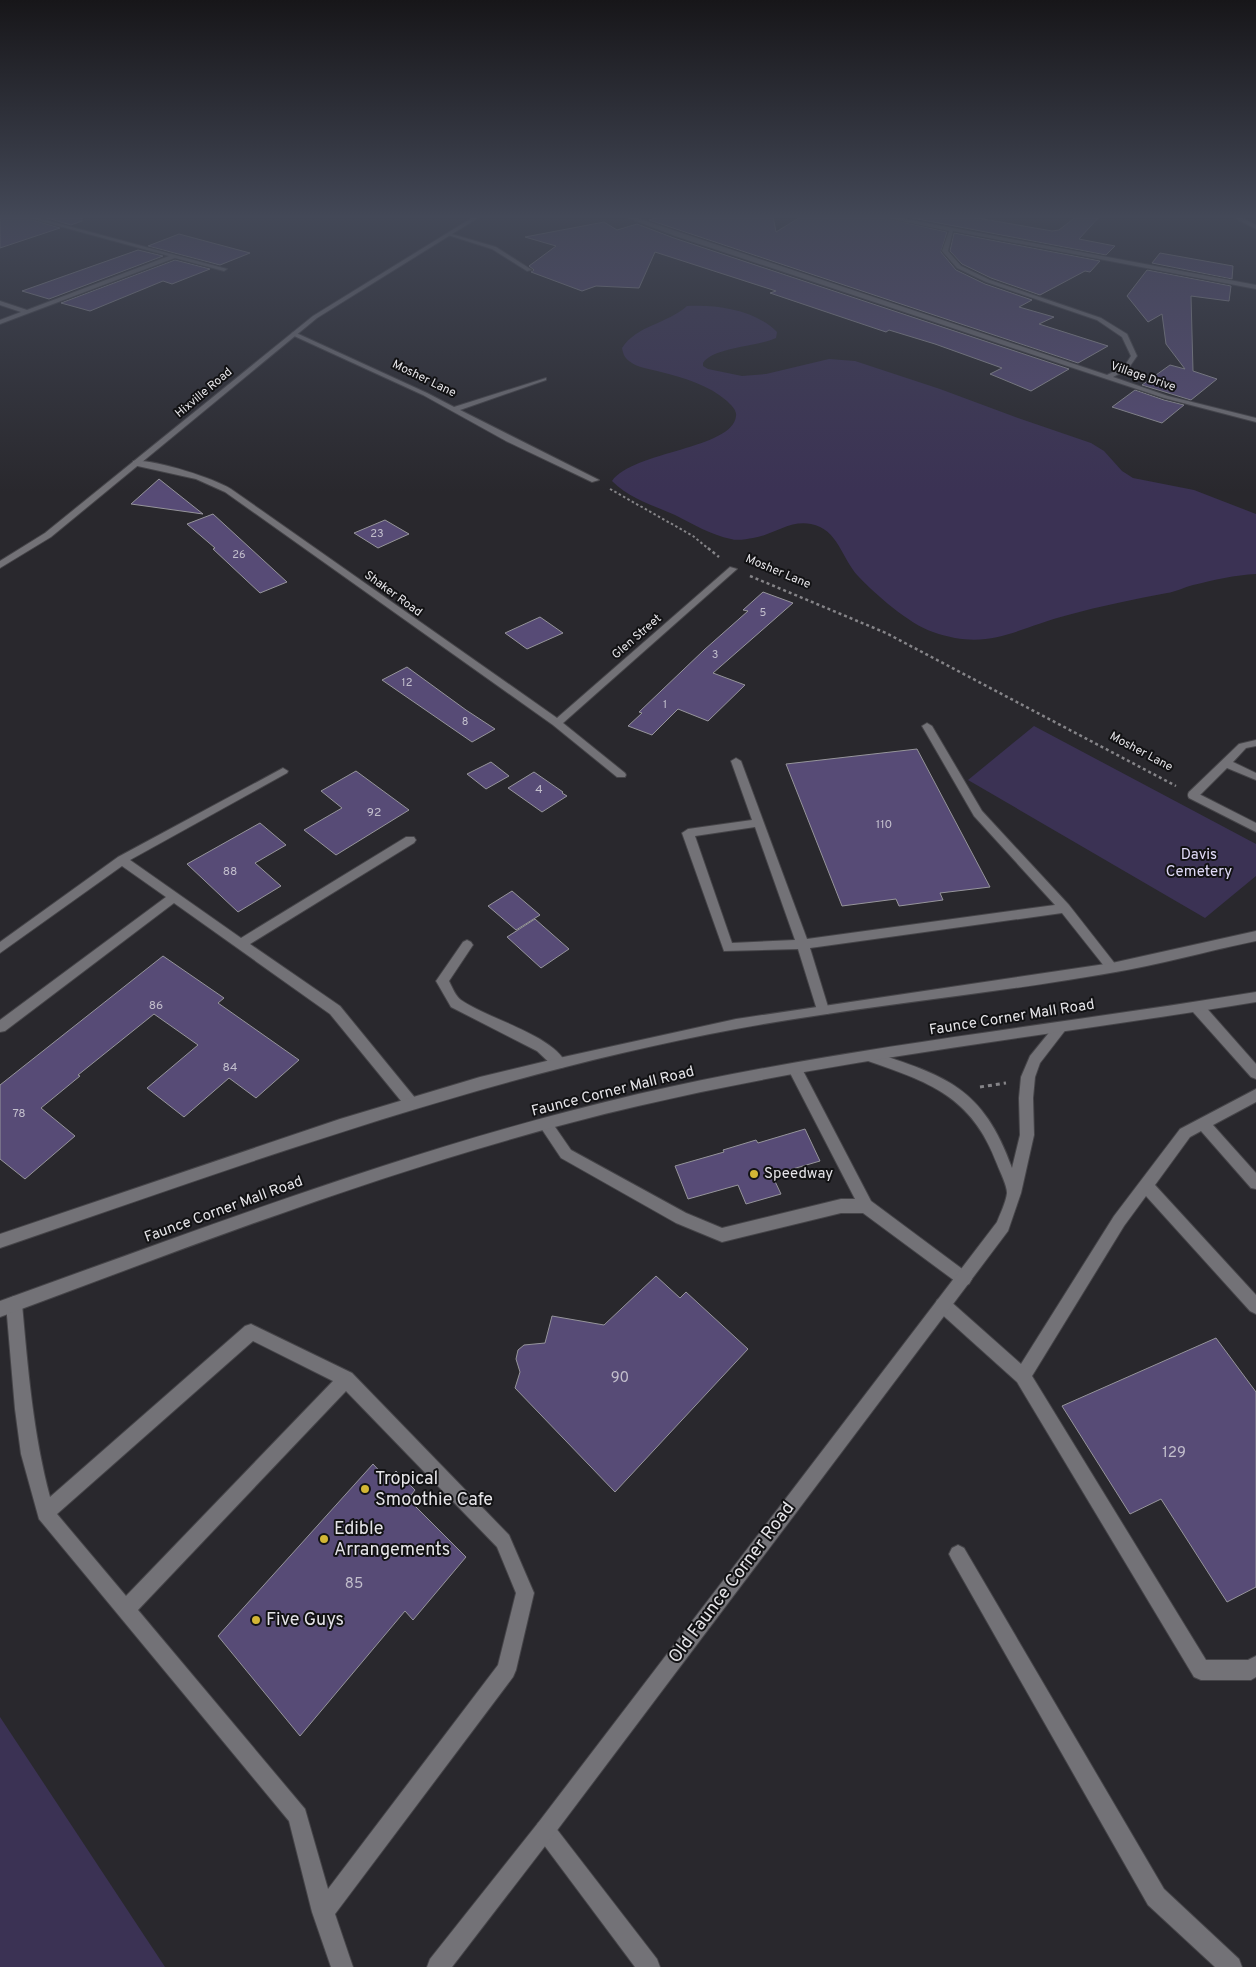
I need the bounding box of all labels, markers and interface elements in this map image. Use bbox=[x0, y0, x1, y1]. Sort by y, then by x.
street label: Mosher Lane bbox=[389, 357, 459, 401]
street label: Village Drive bbox=[1108, 358, 1178, 396]
street label: Hixville Road bbox=[172, 364, 236, 422]
house number: 23 bbox=[370, 527, 384, 541]
house number: 26 bbox=[232, 548, 246, 562]
street label: Mosher Lane bbox=[743, 551, 813, 593]
street label: Shaker Road bbox=[361, 567, 425, 621]
house number: 5 bbox=[760, 606, 767, 620]
street label: Glen Street bbox=[609, 611, 665, 663]
house number: 3 bbox=[712, 648, 718, 662]
house number: 12 bbox=[402, 676, 412, 690]
house number: 1 bbox=[663, 698, 667, 712]
house number: 8 bbox=[462, 715, 468, 729]
street label: Mosher Lane bbox=[1107, 729, 1175, 775]
house number: 4 bbox=[535, 782, 543, 798]
house number: 92 bbox=[367, 805, 381, 821]
house number: 110 bbox=[876, 817, 892, 833]
park label: Davis Cemetery bbox=[1166, 846, 1232, 882]
house number: 88 bbox=[223, 864, 237, 880]
street label: Faunce Corner Mall Road bbox=[928, 996, 1096, 1040]
house number: 86 bbox=[149, 998, 163, 1014]
house number: 84 bbox=[223, 1060, 237, 1076]
street label: Faunce Corner Mall Road bbox=[530, 1063, 696, 1121]
house number: 78 bbox=[12, 1106, 26, 1122]
place label: Speedway bbox=[764, 1165, 833, 1184]
marker: Speedway bbox=[748, 1168, 760, 1180]
street label: Faunce Corner Mall Road bbox=[142, 1172, 306, 1248]
house number: 90 bbox=[611, 1369, 629, 1388]
house number: 129 bbox=[1162, 1444, 1186, 1463]
place label: Tropical Smoothie Cafe bbox=[375, 1468, 493, 1512]
marker: Tropical Smoothie Cafe bbox=[359, 1483, 371, 1495]
street label: Old Faunce Corner Road bbox=[664, 1498, 800, 1668]
place label: Edible Arrangements bbox=[334, 1518, 450, 1562]
marker: Edible Arrangements bbox=[318, 1533, 330, 1545]
house number: 85 bbox=[345, 1575, 363, 1594]
place label: Five Guys bbox=[266, 1609, 344, 1632]
marker: Five Guys bbox=[250, 1614, 262, 1626]

